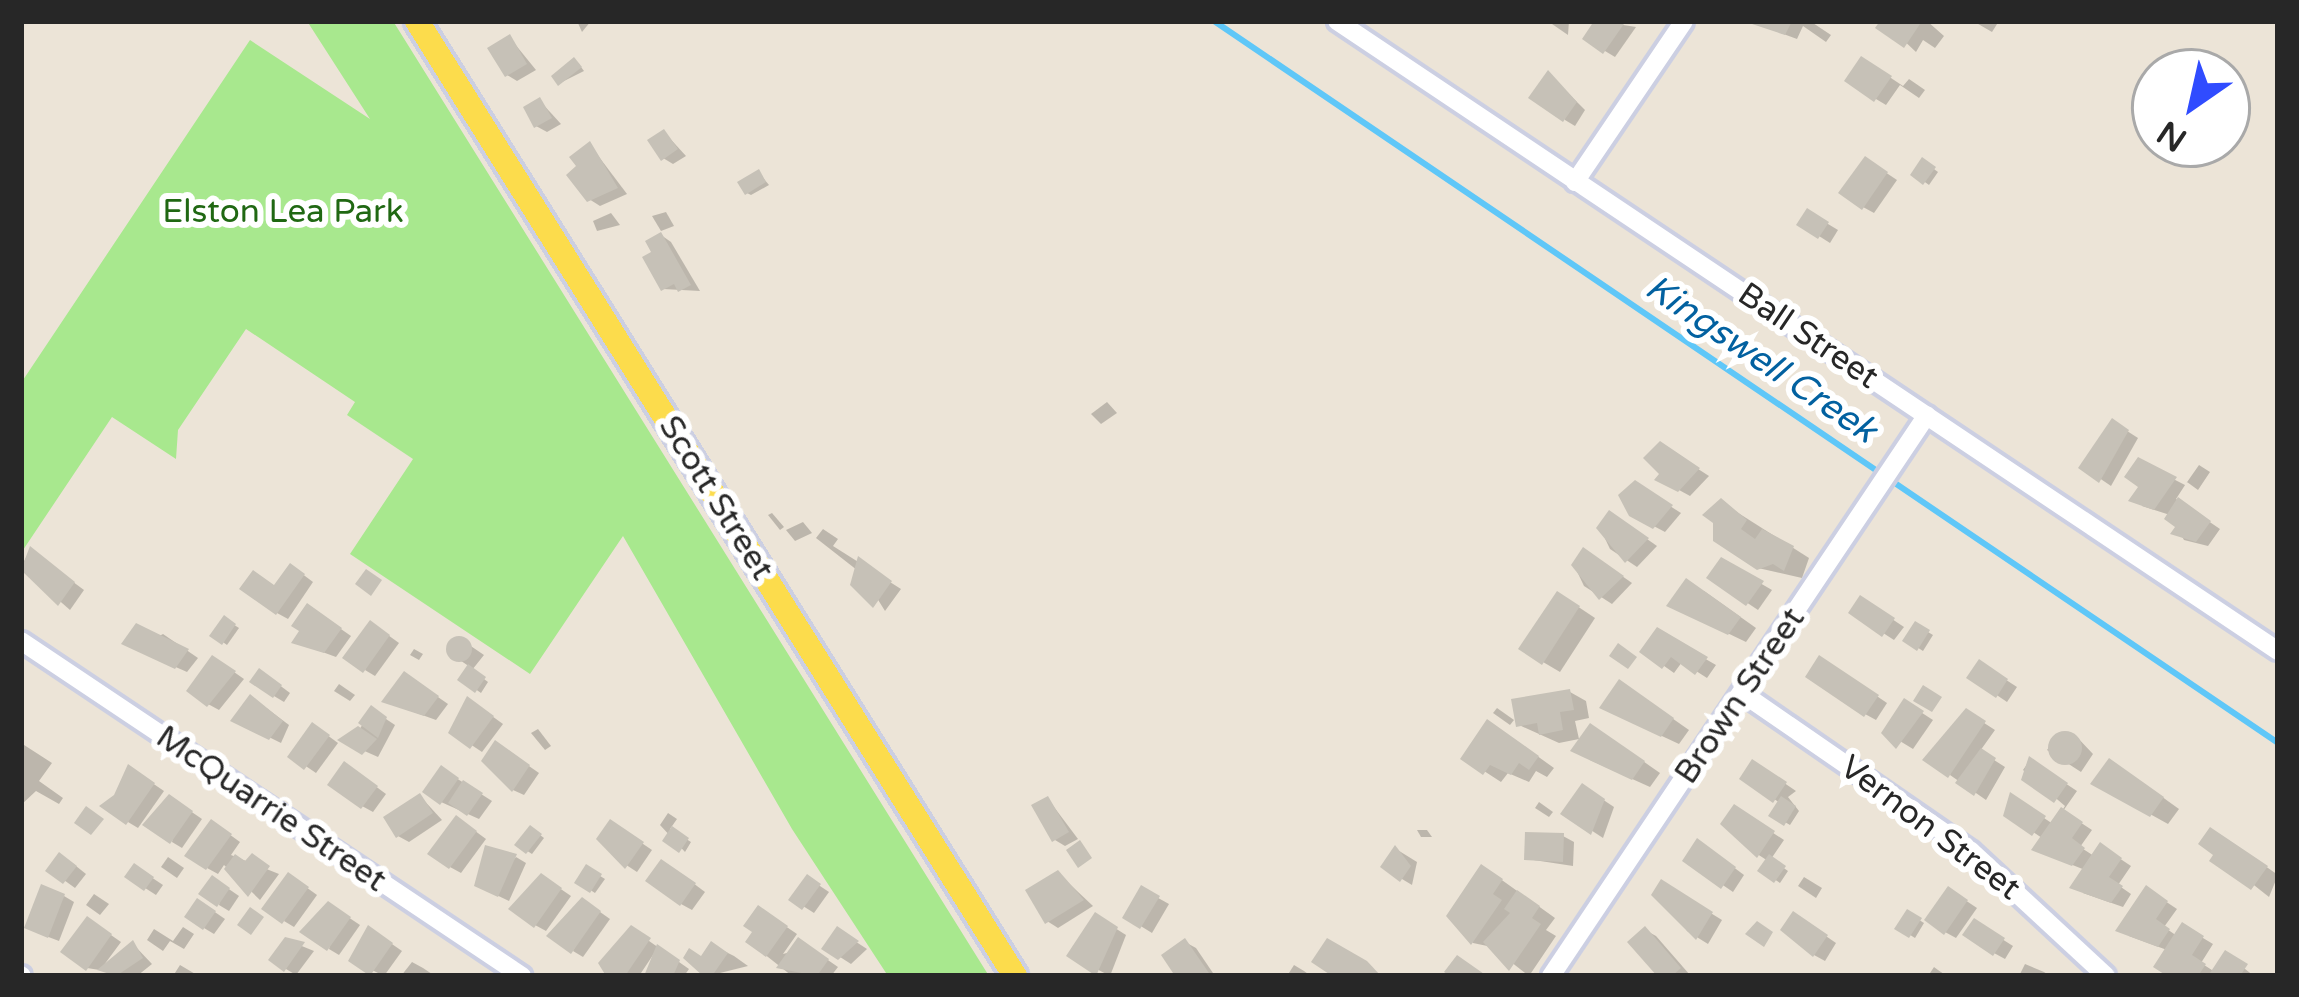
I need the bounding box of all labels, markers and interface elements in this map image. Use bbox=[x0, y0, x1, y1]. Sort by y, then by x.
north arrow bbox=[2131, 48, 2251, 168]
text: N bbox=[2150, 112, 2194, 159]
park label: Elston Lea Park bbox=[162, 192, 404, 232]
water label: Kingswell Creek bbox=[1637, 266, 1885, 452]
street label: Ball Street bbox=[1730, 275, 1886, 397]
street label: Scott Street bbox=[650, 409, 782, 587]
street label: Brown Street bbox=[1667, 600, 1813, 792]
street label: McQuarrie Street bbox=[148, 717, 394, 901]
street label: Vernon Street bbox=[1832, 747, 2028, 909]

